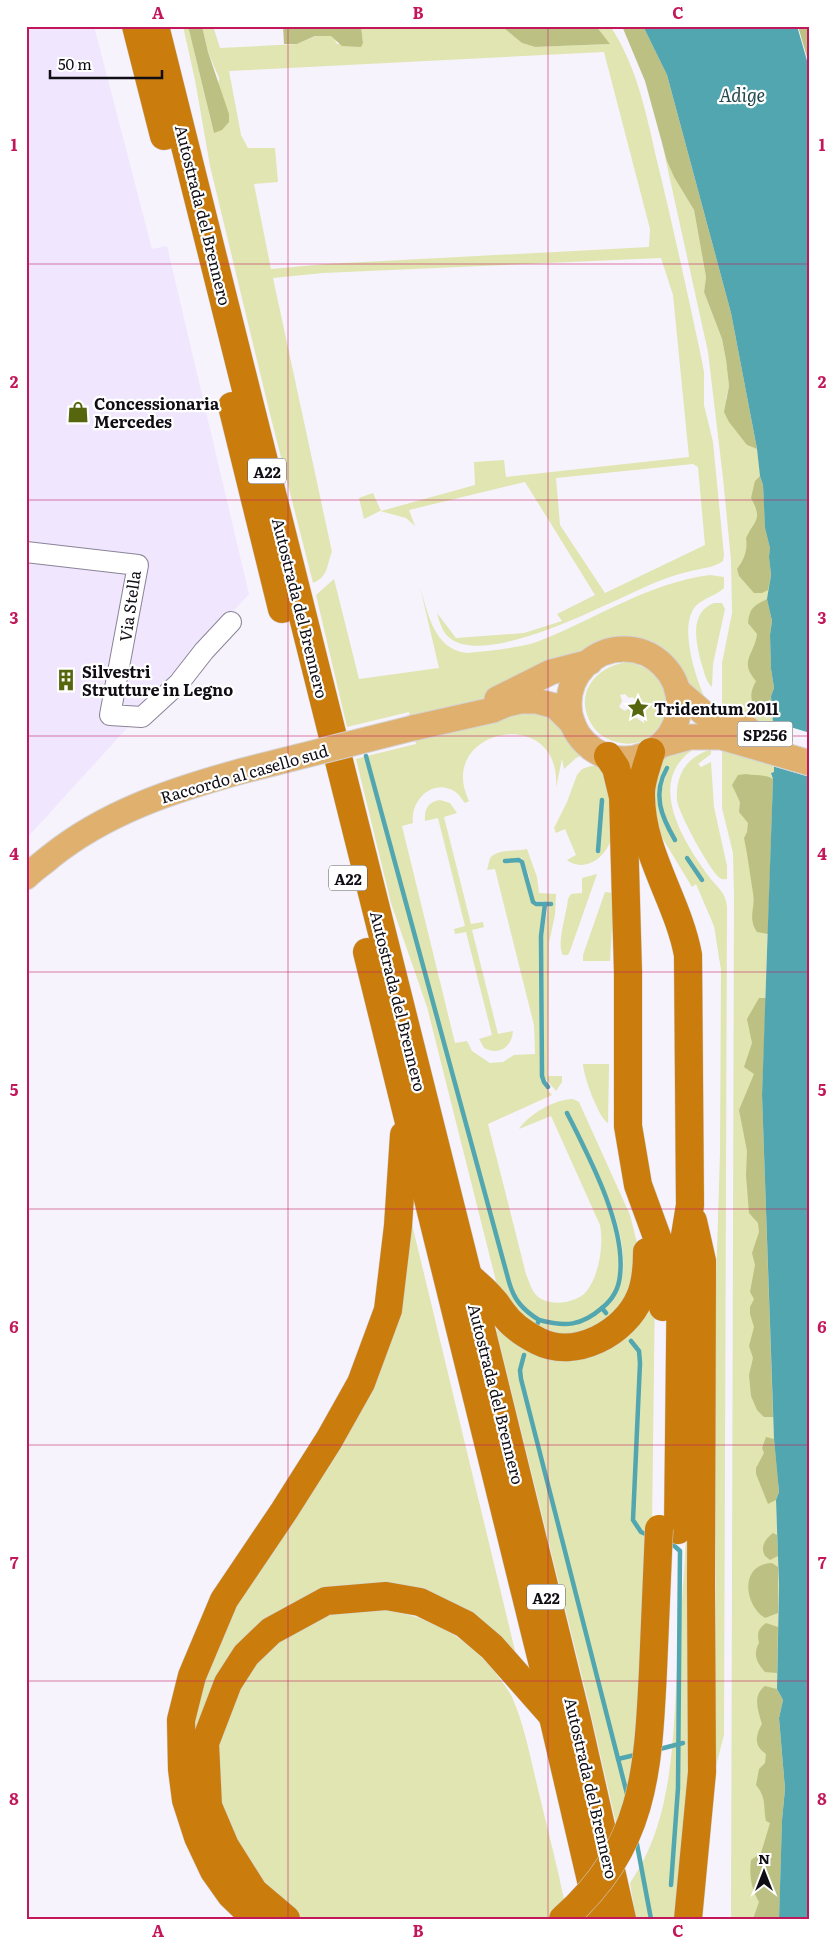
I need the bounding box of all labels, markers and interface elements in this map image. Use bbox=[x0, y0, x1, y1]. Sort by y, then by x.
text: A bbox=[152, 0, 164, 24]
text: B bbox=[412, 0, 424, 24]
text: C bbox=[672, 0, 684, 24]
scale bar bbox=[50, 48, 162, 80]
text: 50 m bbox=[58, 52, 92, 75]
water label: Adige bbox=[719, 81, 765, 108]
street label: Autostrada del Brennero bbox=[170, 122, 238, 308]
text: 1 bbox=[11, 132, 18, 156]
text: 1 bbox=[819, 132, 826, 156]
text: 2 bbox=[10, 369, 19, 393]
text: 2 bbox=[818, 369, 827, 393]
place label: Concessionaria Mercedes bbox=[94, 391, 220, 433]
shop icon: Concessionaria Mercedes bbox=[65, 399, 91, 425]
road number: A22 bbox=[248, 458, 286, 484]
street label: Autostrada del Brennero bbox=[267, 515, 335, 701]
street label: Via Stella bbox=[112, 568, 146, 643]
text: 3 bbox=[10, 605, 19, 629]
text: 3 bbox=[818, 605, 827, 629]
place label: Silvestri Strutture in Legno bbox=[82, 659, 233, 701]
building icon: Silvestri Strutture in Legno bbox=[53, 667, 79, 693]
place icon: Tridentum 2011 bbox=[625, 695, 651, 721]
place label: Tridentum 2011 bbox=[654, 696, 779, 720]
road number: SP256 bbox=[738, 722, 792, 746]
street label: Raccordo al casello sud bbox=[157, 737, 331, 808]
text: 4 bbox=[9, 841, 19, 865]
text: 4 bbox=[817, 841, 827, 865]
road number: A22 bbox=[329, 866, 367, 890]
street label: Autostrada del Brennero bbox=[365, 908, 433, 1094]
text: 5 bbox=[10, 1077, 19, 1101]
text: 5 bbox=[818, 1077, 827, 1101]
street label: Autostrada del Brennero bbox=[463, 1301, 531, 1487]
text: 6 bbox=[9, 1314, 19, 1338]
text: 6 bbox=[817, 1314, 827, 1338]
text: 7 bbox=[10, 1550, 19, 1574]
text: 7 bbox=[818, 1550, 827, 1574]
road number: A22 bbox=[527, 1584, 565, 1610]
street label: Autostrada del Brennero bbox=[559, 1695, 625, 1881]
text: 8 bbox=[9, 1786, 19, 1810]
text: 8 bbox=[817, 1786, 827, 1810]
north arrow bbox=[738, 1848, 788, 1898]
text: N bbox=[758, 1848, 770, 1868]
text: A bbox=[152, 1918, 164, 1942]
text: B bbox=[412, 1918, 424, 1942]
text: C bbox=[672, 1918, 684, 1942]

